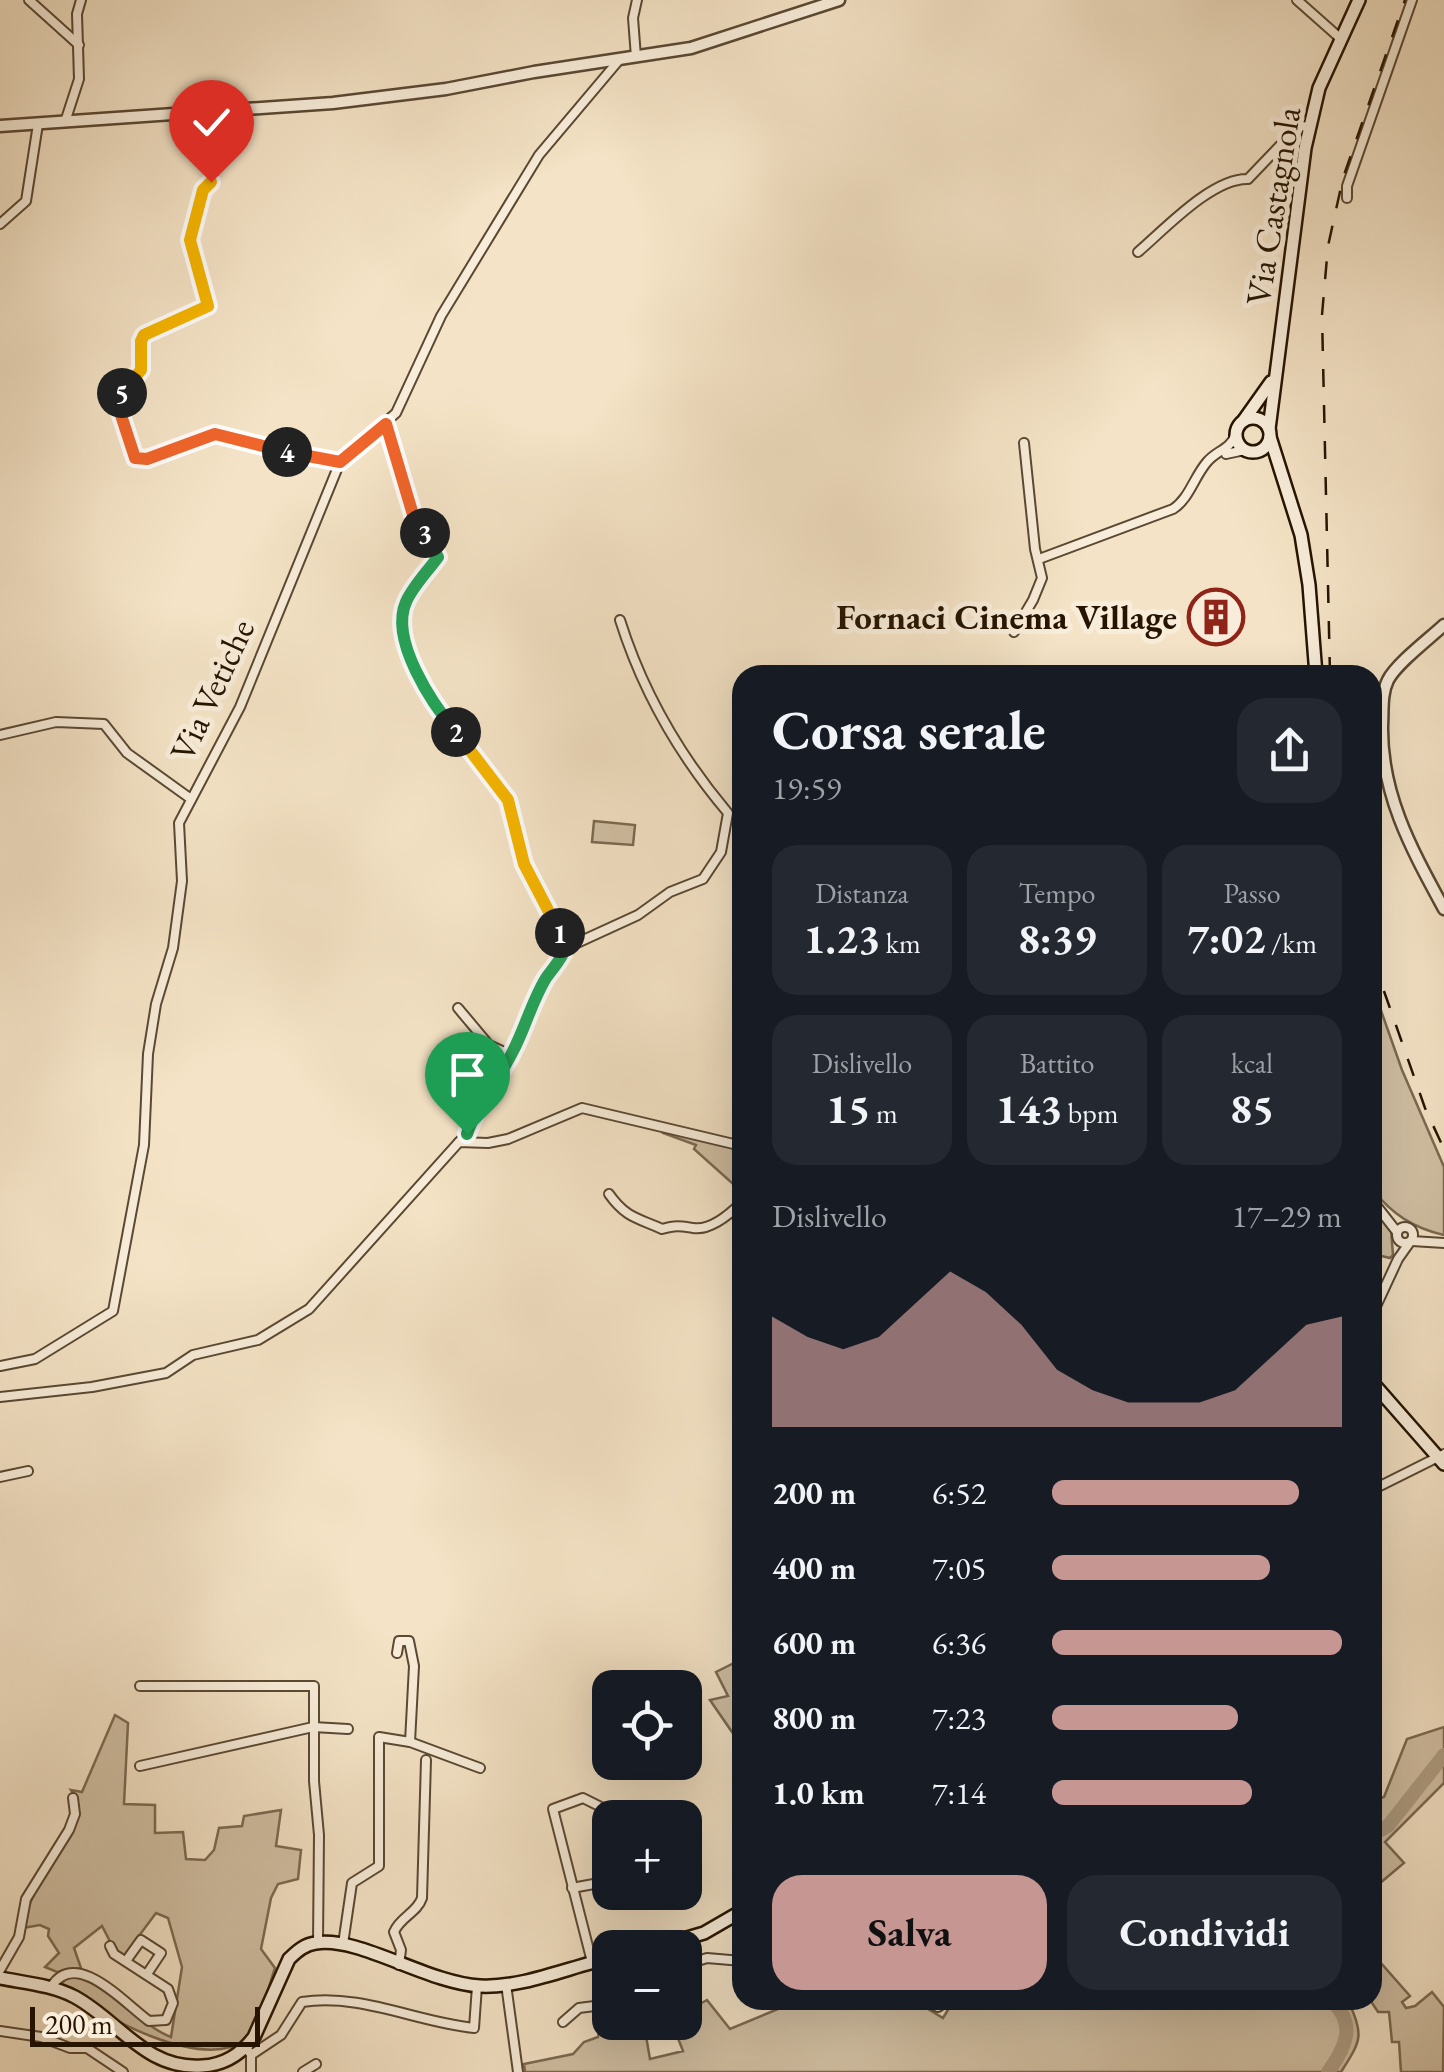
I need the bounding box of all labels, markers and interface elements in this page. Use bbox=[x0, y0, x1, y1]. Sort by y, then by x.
pin bbox=[169, 80, 254, 183]
icon: check bbox=[184, 95, 239, 150]
street label: Via Castagnola bbox=[1235, 103, 1310, 308]
pin: 5 bbox=[97, 368, 147, 418]
text: 5 bbox=[115, 375, 129, 411]
pin: 4 bbox=[262, 427, 312, 477]
text: 4 bbox=[280, 434, 294, 470]
pin: 3 bbox=[400, 508, 450, 558]
text: 3 bbox=[418, 515, 432, 551]
building icon: Fornaci Cinema Village bbox=[1186, 587, 1246, 647]
place label: Fornaci Cinema Village bbox=[836, 594, 1177, 639]
street label: Via Vetiche bbox=[159, 612, 264, 768]
text: Corsa serale bbox=[772, 694, 1046, 765]
button: share bbox=[1237, 698, 1342, 803]
pin: 2 bbox=[431, 707, 481, 757]
text: 2 bbox=[449, 714, 463, 750]
text: 19:59 bbox=[772, 767, 841, 809]
text: Distanza bbox=[815, 875, 909, 911]
text: Tempo bbox=[1019, 875, 1095, 911]
text: Passo bbox=[1223, 875, 1281, 911]
pin: 1 bbox=[535, 908, 585, 958]
text: 1.23 bbox=[803, 911, 880, 966]
text: 8:39 bbox=[1018, 911, 1096, 966]
text: 7:02 bbox=[1187, 911, 1265, 966]
text: 1 bbox=[553, 915, 567, 951]
text: km bbox=[880, 925, 921, 961]
text: /km bbox=[1265, 925, 1317, 961]
pin bbox=[425, 1032, 510, 1135]
text: Dislivello bbox=[812, 1045, 912, 1081]
text: Battito bbox=[1020, 1045, 1094, 1081]
text: kcal bbox=[1231, 1045, 1273, 1081]
icon: arrive bbox=[440, 1047, 495, 1102]
text: 15 bbox=[826, 1081, 871, 1136]
text: 143 bbox=[996, 1081, 1062, 1136]
text: 85 bbox=[1230, 1081, 1274, 1136]
text: m bbox=[871, 1095, 898, 1131]
text: bpm bbox=[1062, 1095, 1119, 1131]
text: Dislivello bbox=[772, 1195, 887, 1237]
text: 17–29 m bbox=[1232, 1195, 1342, 1237]
text: 200 m bbox=[772, 1472, 856, 1514]
text: 6:52 bbox=[932, 1472, 986, 1514]
text: 400 m bbox=[772, 1547, 856, 1589]
text: 7:05 bbox=[932, 1547, 986, 1589]
text: 600 m bbox=[772, 1622, 856, 1664]
text: 6:36 bbox=[932, 1622, 986, 1664]
map controls bbox=[592, 1670, 702, 2040]
button: locate bbox=[592, 1670, 702, 1780]
text: 800 m bbox=[772, 1697, 856, 1739]
text: 7:23 bbox=[932, 1697, 986, 1739]
text: 1.0 km bbox=[772, 1772, 865, 1814]
text: 7:14 bbox=[932, 1772, 986, 1814]
button: + bbox=[592, 1800, 702, 1910]
button: Salva bbox=[772, 1875, 1047, 1990]
button: Condividi bbox=[1067, 1875, 1342, 1990]
button: − bbox=[592, 1930, 702, 2040]
scale bar bbox=[30, 2002, 260, 2046]
text: 200 m bbox=[45, 2006, 113, 2042]

